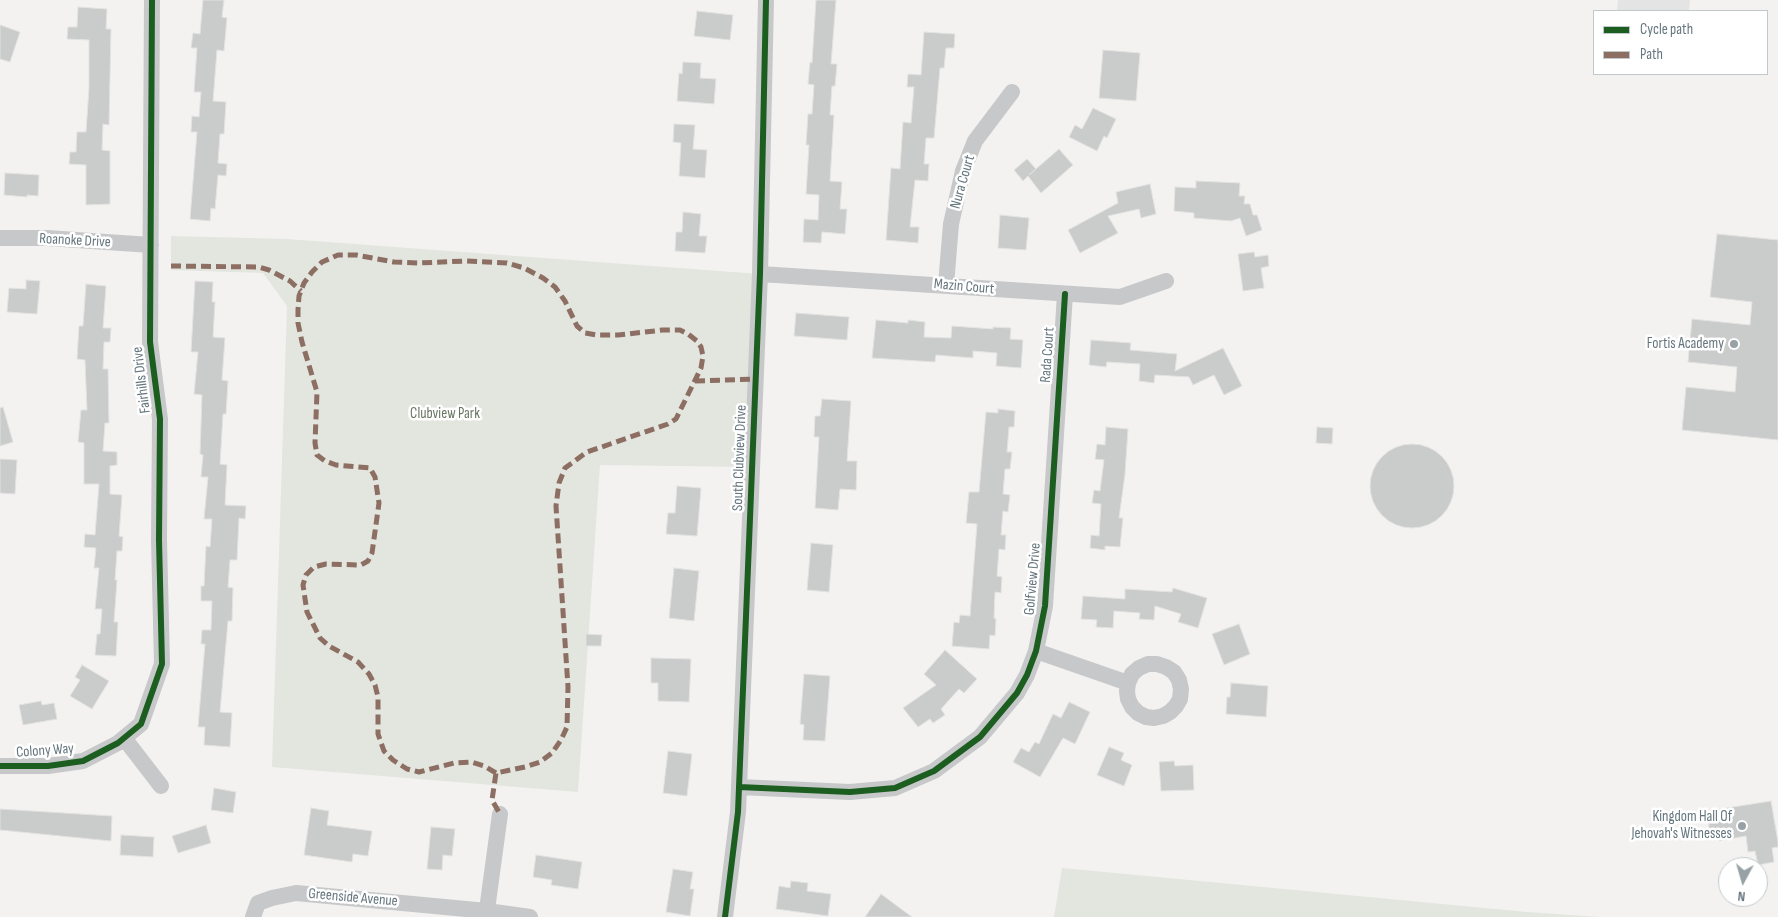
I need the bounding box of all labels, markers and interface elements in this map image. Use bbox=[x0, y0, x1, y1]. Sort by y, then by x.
legend bbox=[1593, 10, 1768, 75]
text: Cycle path bbox=[1640, 20, 1693, 39]
text: Path bbox=[1640, 45, 1663, 64]
street label: Nura Court bbox=[947, 153, 979, 211]
street label: Roanoke Drive bbox=[39, 230, 111, 252]
street label: Mazin Court bbox=[933, 275, 995, 299]
street label: Rada Court bbox=[1037, 327, 1059, 383]
place label: Fortis Academy bbox=[1647, 335, 1724, 353]
marker: Fortis Academy bbox=[1728, 338, 1740, 350]
street label: Fairhills Drive bbox=[129, 346, 155, 414]
park label: Clubview Park bbox=[410, 405, 480, 423]
street label: South Clubview Drive bbox=[729, 405, 751, 511]
street label: Golfview Drive bbox=[1021, 542, 1045, 616]
street label: Colony Way bbox=[16, 740, 74, 762]
place label: Kingdom Hall Of Jehovah's Witnesses bbox=[1631, 808, 1732, 843]
marker: Kingdom Hall Of Jehovah's Witnesses bbox=[1736, 820, 1748, 832]
north arrow bbox=[1718, 857, 1768, 907]
street label: Greenside Avenue bbox=[308, 885, 398, 911]
text: N bbox=[1737, 888, 1746, 905]

